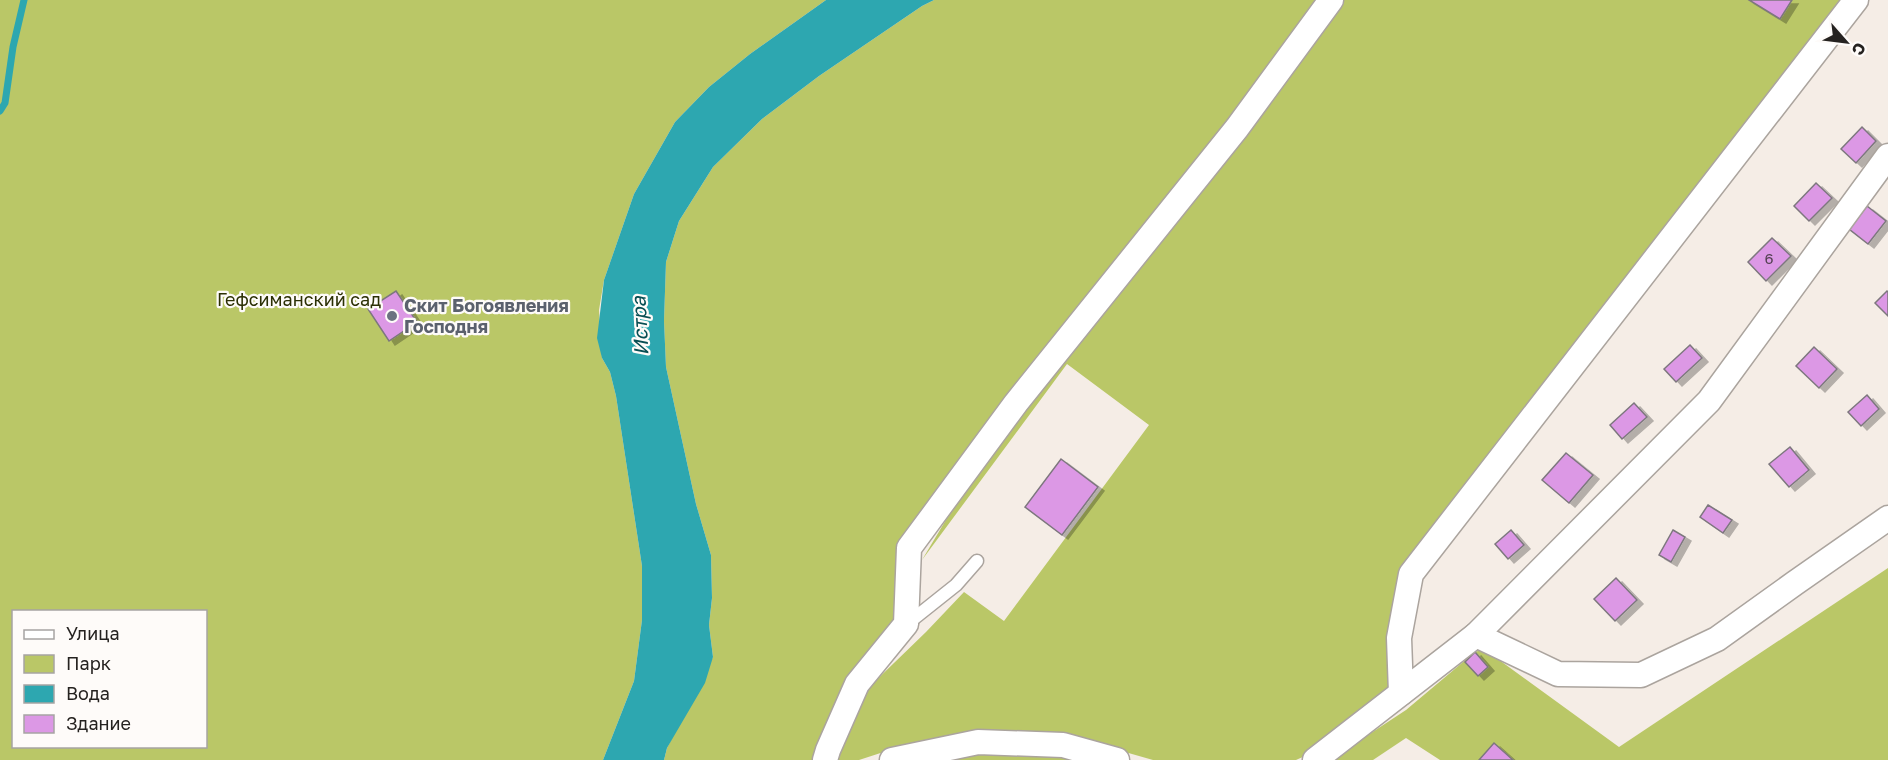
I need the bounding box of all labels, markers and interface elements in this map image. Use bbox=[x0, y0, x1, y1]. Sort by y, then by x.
north arrow bbox=[1816, 12, 1876, 72]
text: С bbox=[1848, 39, 1871, 59]
house number: 6 bbox=[1764, 249, 1774, 267]
park label: Гефсиманский сад bbox=[217, 288, 381, 310]
place label: Скит Богоявления Господня bbox=[404, 294, 569, 337]
water label: Истра bbox=[625, 295, 653, 356]
marker: Скит Богоявления Господня bbox=[385, 309, 399, 323]
legend bbox=[12, 610, 207, 748]
text: Улица bbox=[66, 622, 120, 644]
text: Парк bbox=[66, 652, 111, 674]
text: Вода bbox=[66, 682, 110, 704]
text: Здание bbox=[66, 712, 131, 734]

